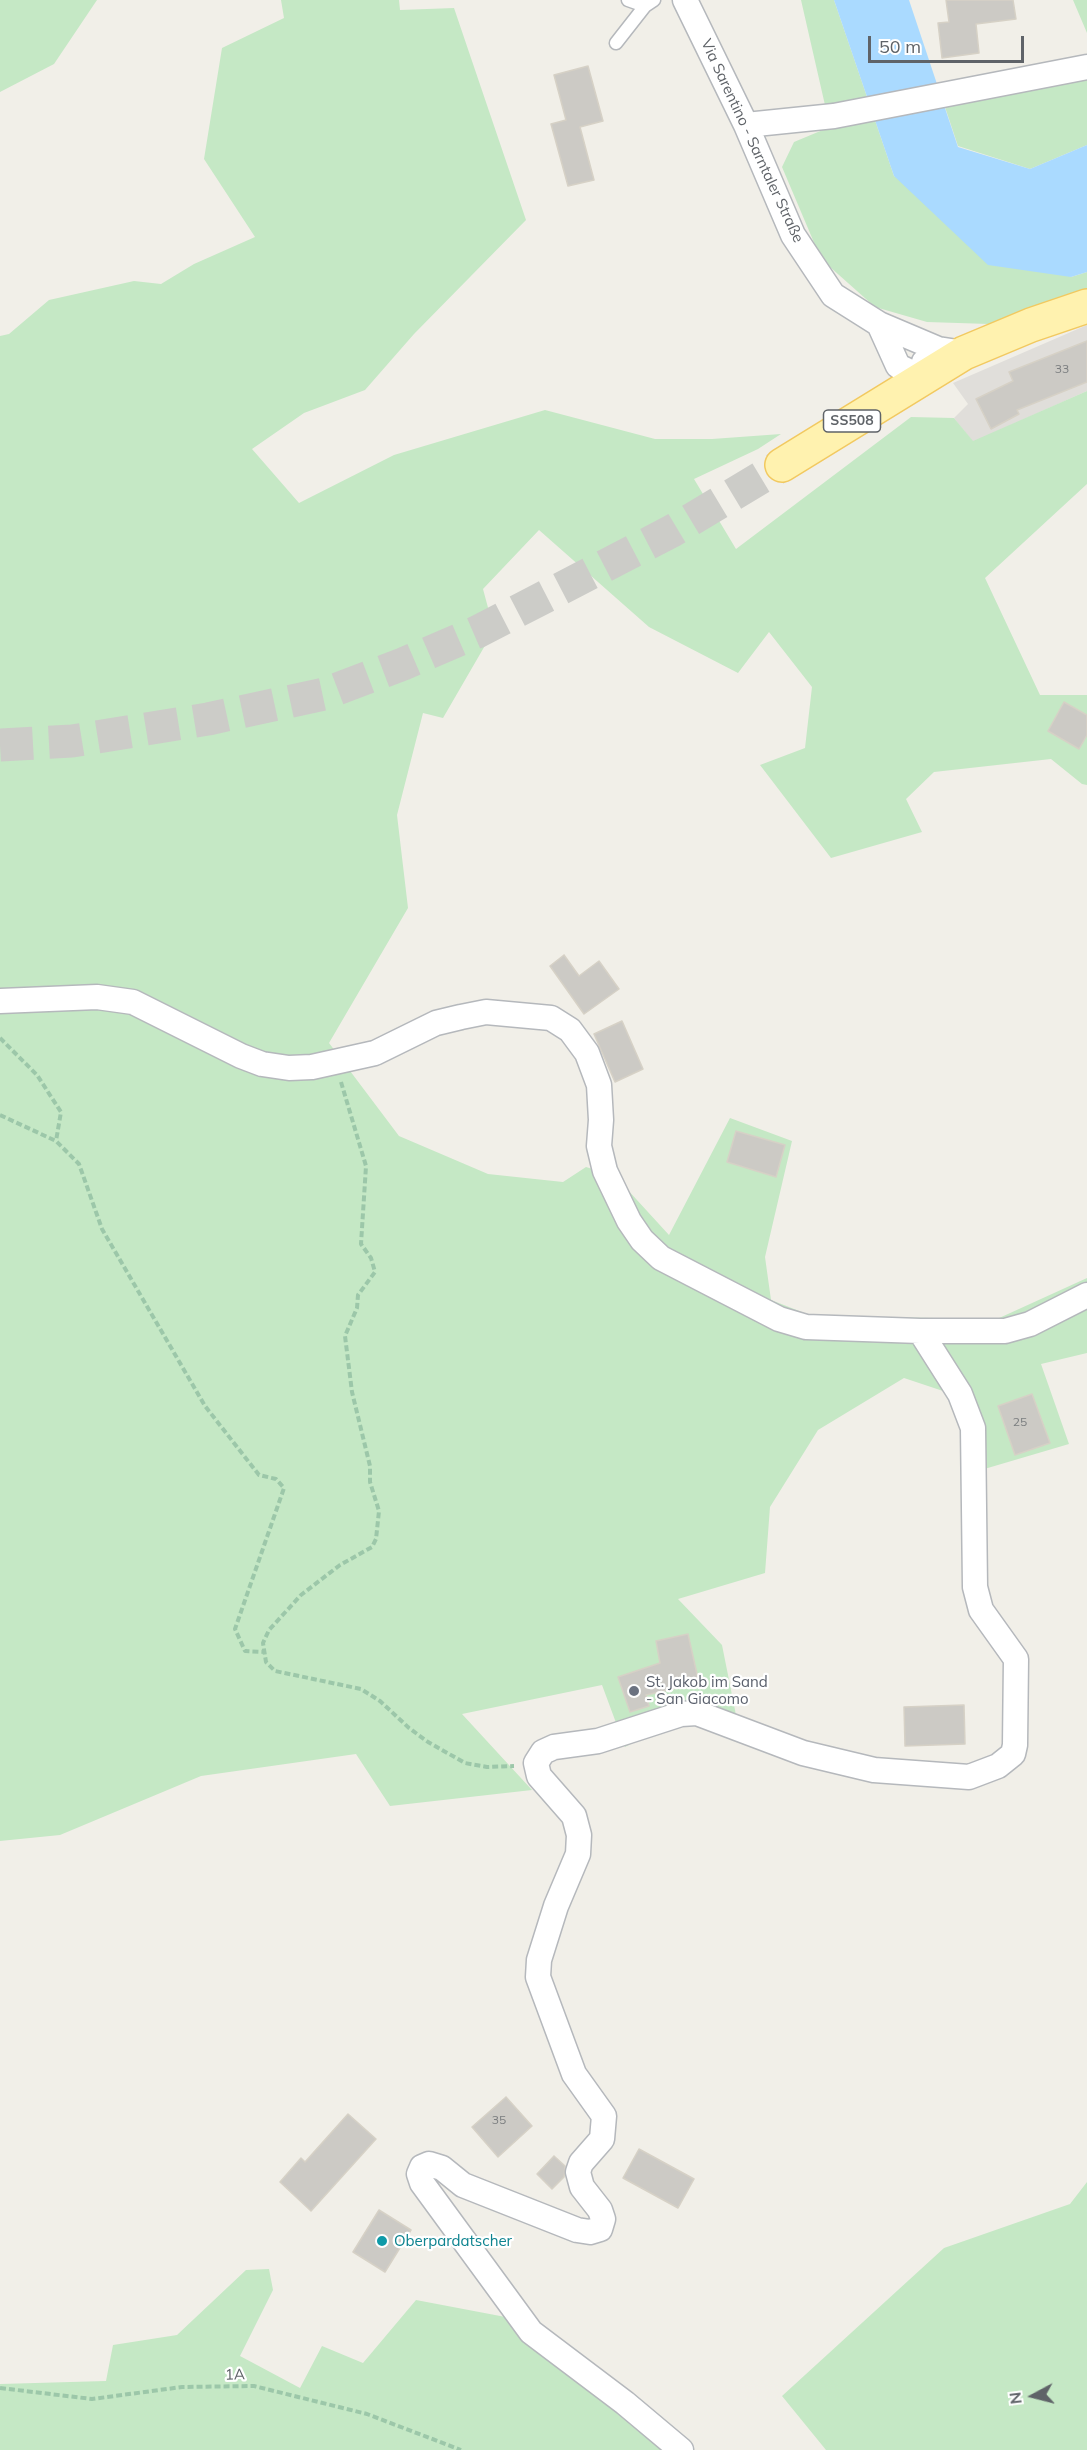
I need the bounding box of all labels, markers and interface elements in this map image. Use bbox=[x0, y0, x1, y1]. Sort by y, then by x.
scale bar bbox=[871, 24, 1027, 62]
text: 50 m bbox=[879, 35, 921, 58]
street label: Via Sarentino - Sarntaler Straße bbox=[697, 36, 807, 246]
house number: 33 bbox=[1055, 362, 1069, 376]
road number: SS508 bbox=[824, 410, 880, 432]
house number: 25 bbox=[1013, 1415, 1027, 1429]
place label: St. Jakob im Sand - San Giacomo bbox=[646, 1673, 768, 1708]
marker: St. Jakob im Sand - San Giacomo bbox=[627, 1684, 641, 1698]
house number: 35 bbox=[492, 2113, 506, 2127]
place label: Oberpardatscher bbox=[394, 2232, 512, 2250]
marker: Oberpardatscher bbox=[375, 2234, 389, 2248]
street label: 1A bbox=[225, 2366, 245, 2384]
north arrow bbox=[1003, 2366, 1063, 2426]
text: N bbox=[1004, 2391, 1026, 2405]

